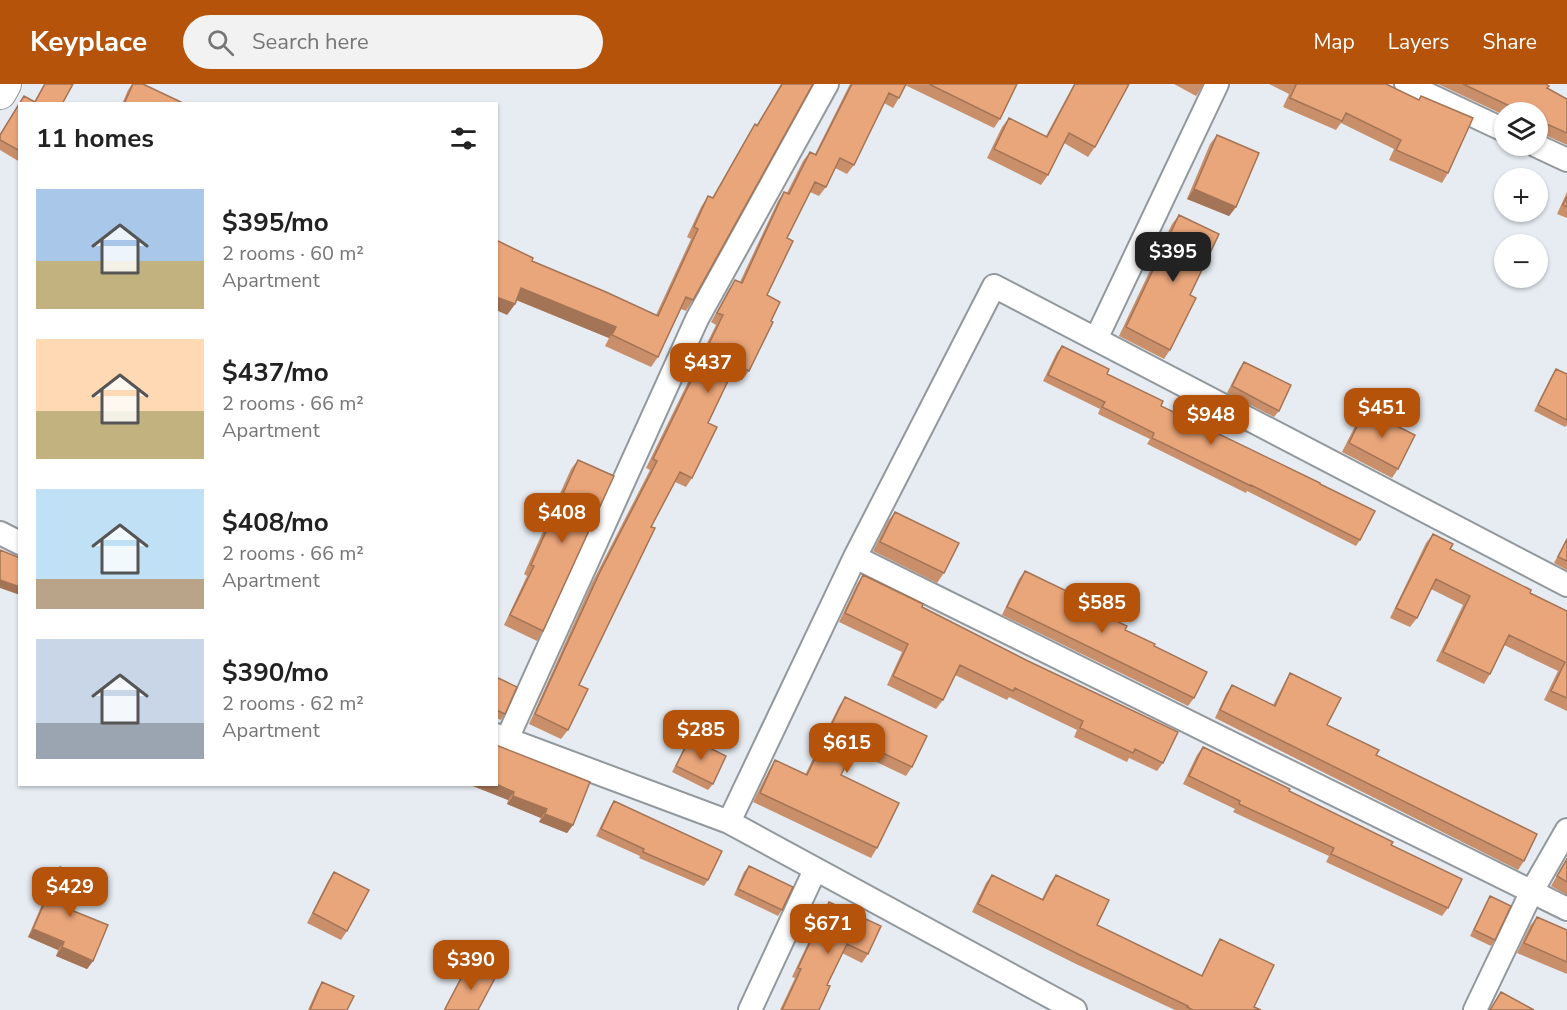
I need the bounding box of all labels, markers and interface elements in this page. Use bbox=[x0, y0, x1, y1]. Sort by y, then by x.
search box bbox=[183, 15, 603, 69]
text: Keyplace bbox=[30, 23, 147, 61]
icon: search bbox=[204, 26, 237, 59]
text: Search here bbox=[252, 27, 369, 57]
text: Map bbox=[1313, 28, 1355, 56]
text: Layers bbox=[1388, 28, 1449, 56]
text: Share bbox=[1482, 28, 1537, 56]
map controls bbox=[1494, 102, 1548, 288]
button: layers bbox=[1494, 102, 1548, 156]
text: 11 homes bbox=[36, 121, 154, 156]
icon: filters bbox=[447, 122, 480, 155]
button: + bbox=[1494, 168, 1548, 222]
text: $395/mo bbox=[222, 205, 329, 240]
icon: home bbox=[84, 213, 156, 285]
pin: $395 bbox=[1137, 232, 1209, 283]
button: − bbox=[1494, 234, 1548, 288]
text: $395 bbox=[1149, 238, 1197, 265]
text: 2 rooms · 60 m² bbox=[222, 240, 364, 267]
text: Apartment bbox=[222, 267, 320, 294]
pin: $437 bbox=[672, 343, 744, 394]
text: $437 bbox=[684, 349, 732, 376]
text: $437/mo bbox=[222, 355, 329, 390]
icon: home bbox=[84, 363, 156, 435]
pin: $451 bbox=[1346, 388, 1418, 439]
text: 2 rooms · 66 m² bbox=[222, 390, 364, 417]
text: $451 bbox=[1358, 394, 1406, 421]
pin: $948 bbox=[1175, 395, 1247, 446]
text: $948 bbox=[1187, 401, 1235, 428]
text: Apartment bbox=[222, 417, 320, 444]
pin: $408 bbox=[526, 493, 598, 544]
text: $408 bbox=[538, 499, 586, 526]
text: $408/mo bbox=[222, 505, 329, 540]
icon: home bbox=[84, 513, 156, 585]
text: 2 rooms · 66 m² bbox=[222, 540, 364, 567]
text: Apartment bbox=[222, 567, 320, 594]
pin: $585 bbox=[1066, 583, 1138, 634]
text: $585 bbox=[1078, 589, 1126, 616]
text: $390/mo bbox=[222, 655, 329, 690]
icon: home bbox=[84, 663, 156, 735]
text: 2 rooms · 62 m² bbox=[222, 690, 364, 717]
pin: $285 bbox=[665, 710, 737, 761]
text: $285 bbox=[677, 716, 725, 743]
text: Apartment bbox=[222, 717, 320, 744]
pin: $615 bbox=[811, 723, 883, 774]
text: $615 bbox=[823, 729, 871, 756]
pin: $429 bbox=[34, 867, 106, 918]
text: $429 bbox=[46, 873, 94, 900]
pin: $671 bbox=[792, 904, 864, 955]
text: $671 bbox=[804, 910, 852, 937]
pin: $390 bbox=[435, 940, 507, 991]
text: $390 bbox=[447, 946, 495, 973]

